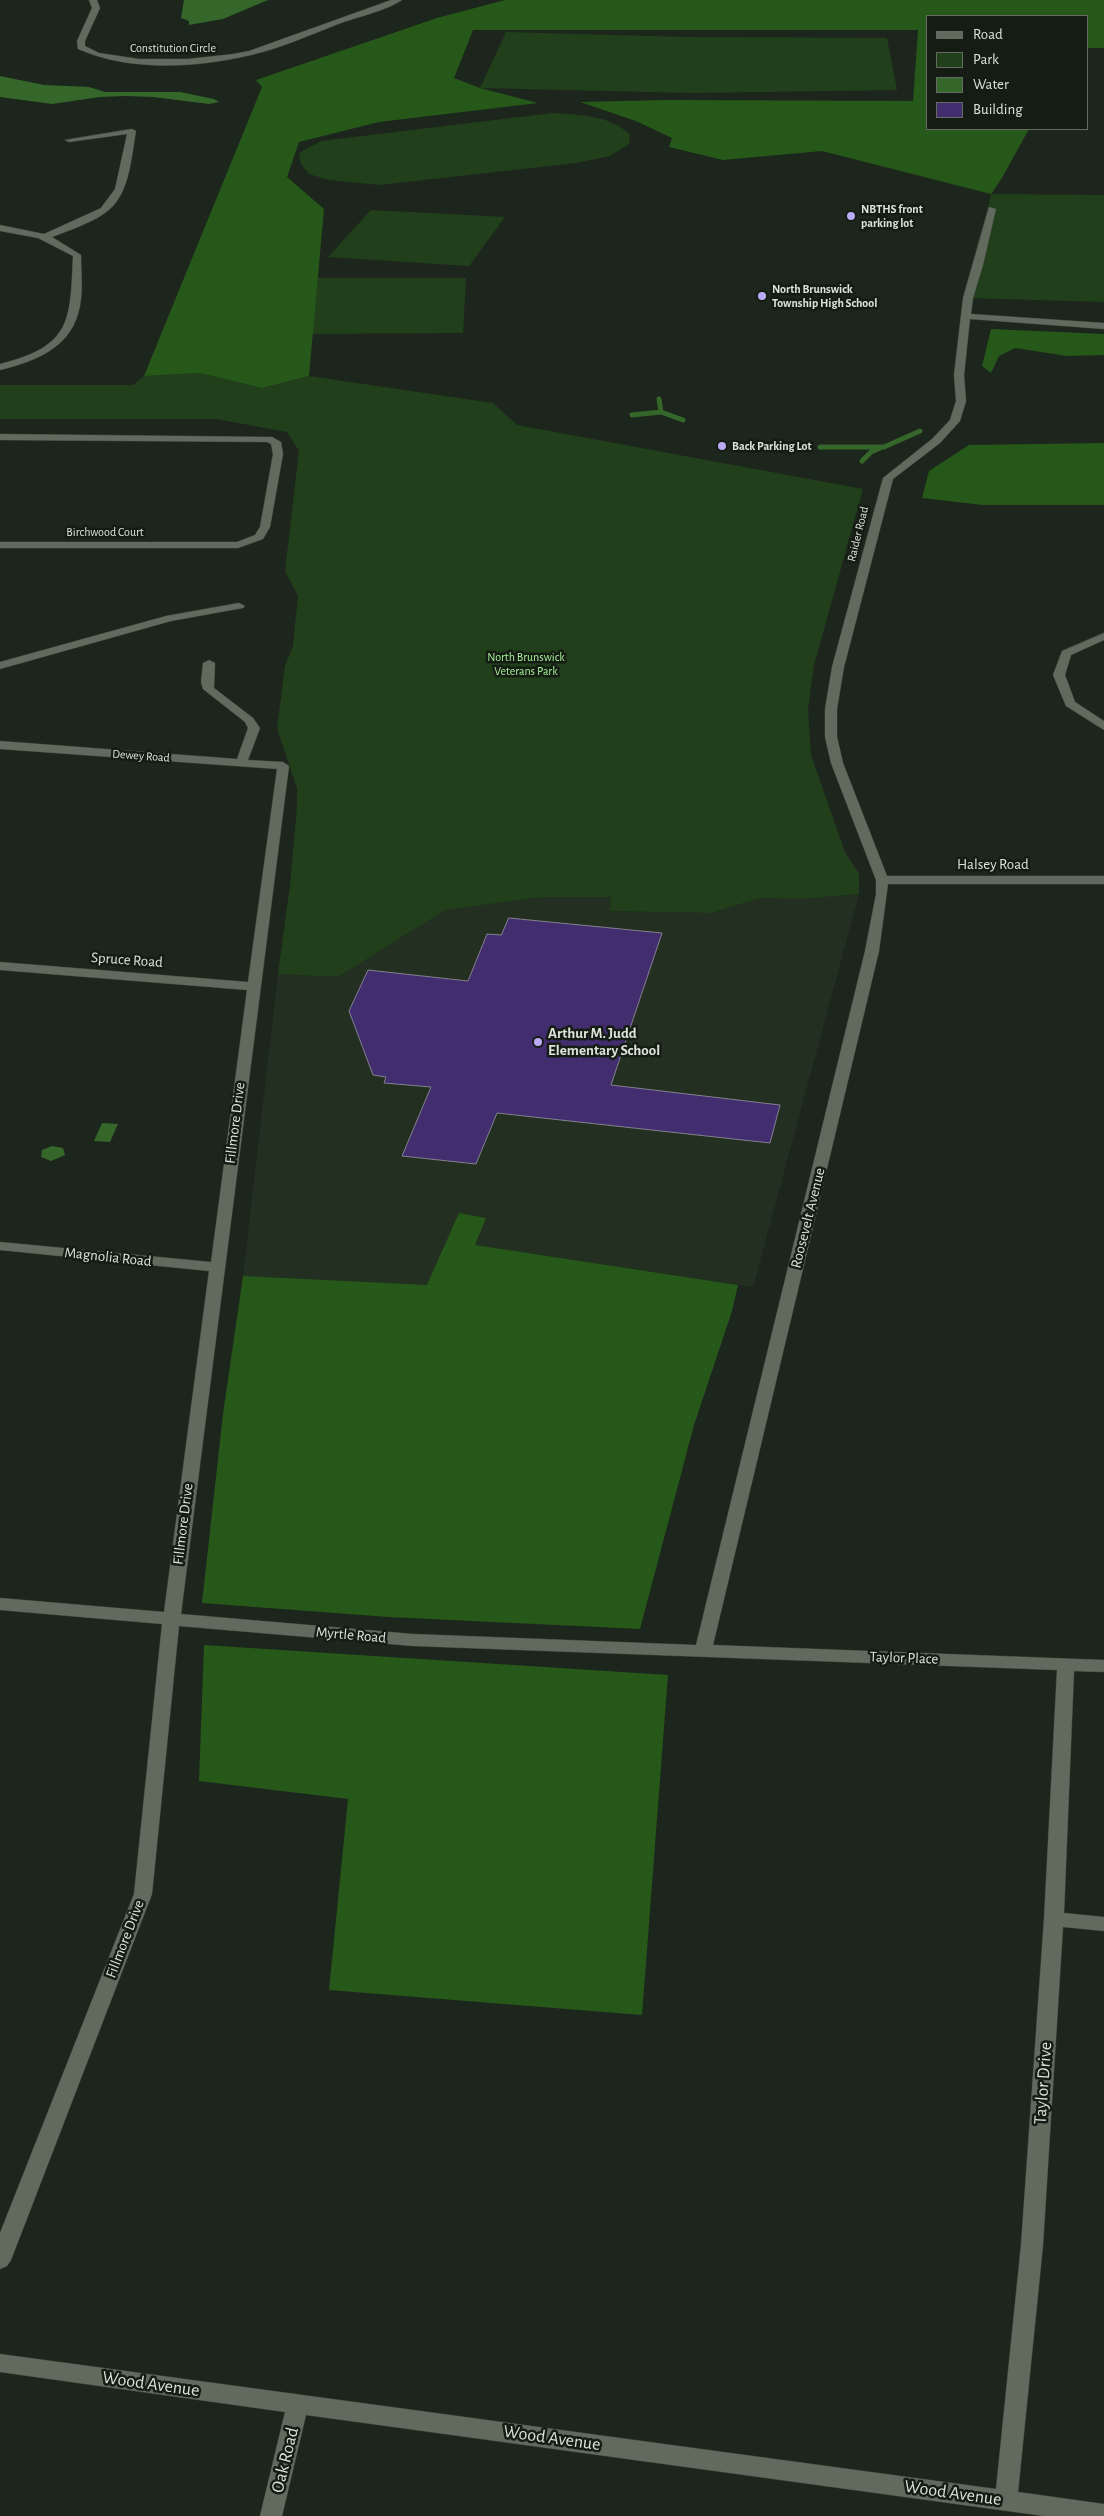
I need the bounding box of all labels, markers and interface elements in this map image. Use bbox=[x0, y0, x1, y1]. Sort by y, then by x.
legend bbox=[926, 15, 1089, 130]
text: Road bbox=[973, 27, 1003, 42]
street label: Constitution Circle bbox=[130, 41, 216, 55]
text: Park bbox=[973, 52, 999, 67]
text: Water bbox=[973, 77, 1009, 92]
text: Building bbox=[973, 102, 1023, 117]
place label: NBTHS front parking lot bbox=[861, 202, 923, 230]
marker: NBTHS front parking lot bbox=[845, 210, 857, 222]
place label: North Brunswick Township High School bbox=[772, 282, 877, 310]
marker: North Brunswick Township High School bbox=[756, 290, 768, 302]
place label: Back Parking Lot bbox=[732, 439, 811, 453]
marker: Back Parking Lot bbox=[716, 440, 728, 452]
street label: Raider Road bbox=[844, 505, 872, 563]
street label: Birchwood Court bbox=[66, 525, 144, 539]
park label: North Brunswick Veterans Park bbox=[487, 650, 565, 678]
street label: Dewey Road bbox=[112, 747, 170, 765]
street label: Halsey Road bbox=[957, 855, 1029, 873]
street label: Spruce Road bbox=[90, 949, 164, 971]
place label: Arthur M. Judd Elementary School bbox=[548, 1024, 660, 1059]
marker: Arthur M. Judd Elementary School bbox=[532, 1036, 544, 1048]
street label: Fillmore Drive bbox=[221, 1081, 249, 1165]
street label: Roosevelt Avenue bbox=[787, 1166, 829, 1270]
street label: Magnolia Road bbox=[63, 1243, 153, 1271]
street label: Fillmore Drive bbox=[169, 1482, 197, 1566]
street label: Myrtle Road bbox=[315, 1623, 387, 1647]
street label: Taylor Place bbox=[869, 1648, 939, 1668]
street label: Fillmore Drive bbox=[102, 1897, 148, 1981]
street label: Taylor Drive bbox=[1029, 2041, 1057, 2125]
street label: Wood Avenue bbox=[101, 2367, 201, 2401]
street label: Wood Avenue bbox=[502, 2421, 602, 2455]
street label: Oak Road bbox=[266, 2425, 304, 2495]
street label: Wood Avenue bbox=[903, 2476, 1003, 2510]

